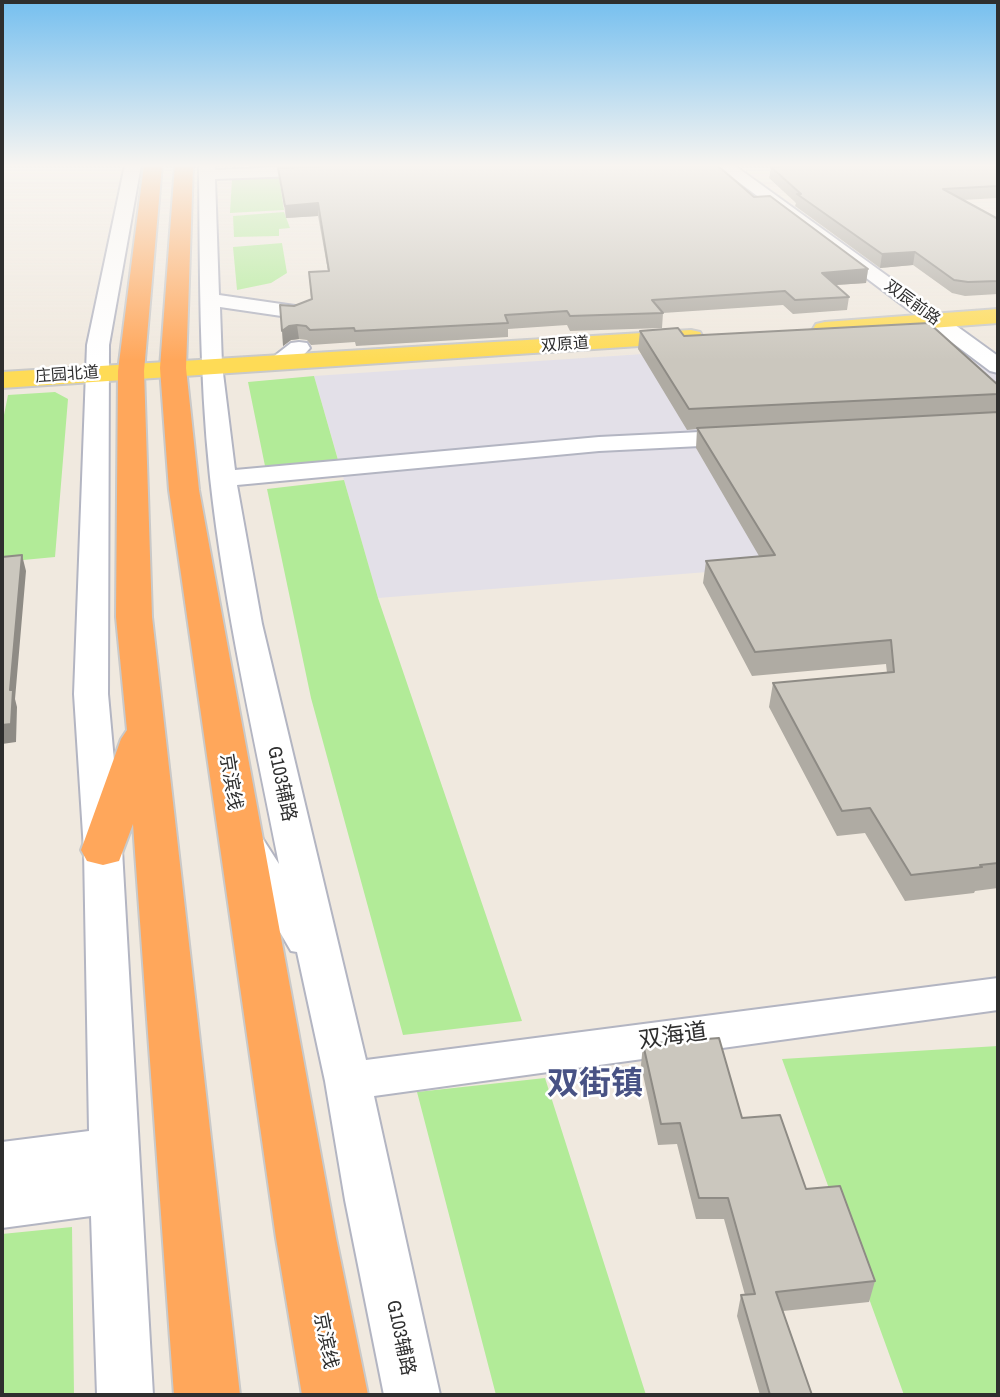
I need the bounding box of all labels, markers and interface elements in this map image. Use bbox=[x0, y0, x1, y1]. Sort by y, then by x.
street label: 双辰前路 bbox=[880, 276, 944, 330]
street label: 双原道 bbox=[540, 334, 590, 356]
street label: 庄园北道 bbox=[34, 363, 100, 387]
street label: G103辅路 bbox=[262, 744, 300, 824]
street label: 京滨线 bbox=[214, 752, 246, 812]
street label: 双海道 bbox=[637, 1019, 709, 1055]
district label: 双街镇 bbox=[547, 1066, 643, 1104]
street label: G103辅路 bbox=[381, 1298, 419, 1378]
street label: 京滨线 bbox=[308, 1311, 342, 1371]

